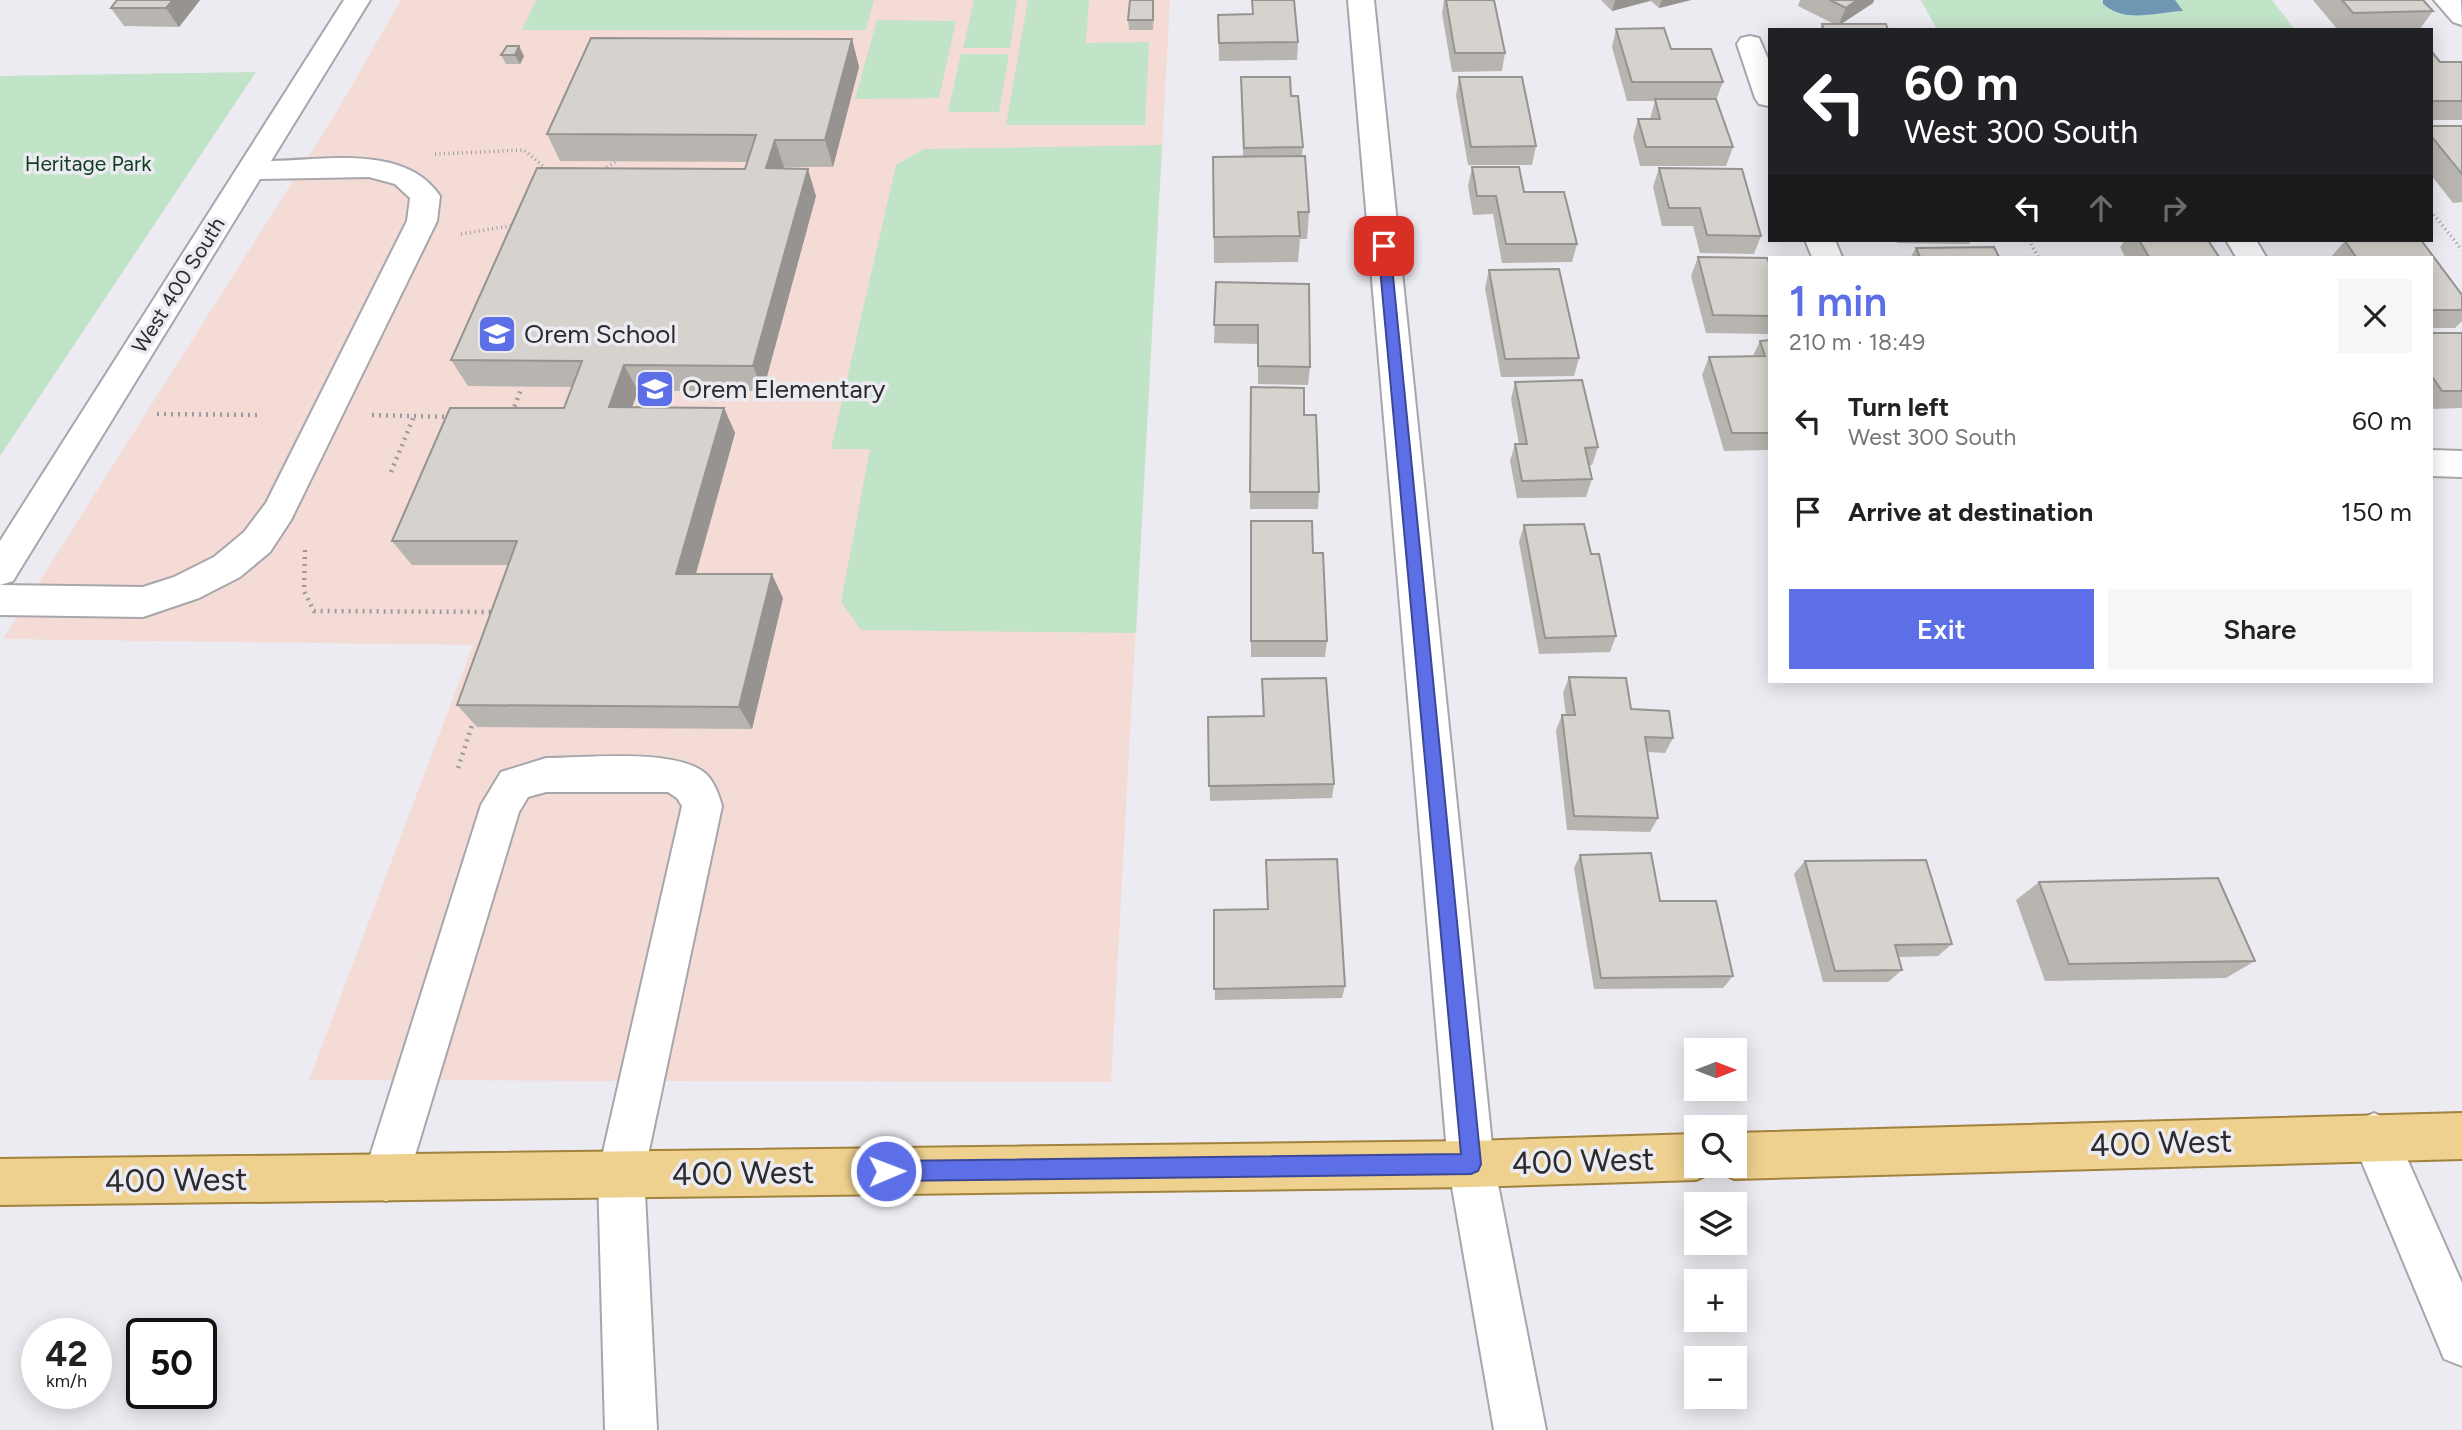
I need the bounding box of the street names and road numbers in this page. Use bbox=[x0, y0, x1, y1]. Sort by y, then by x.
street label: West 400 South bbox=[126, 213, 230, 357]
street label: 400 West bbox=[2089, 1122, 2233, 1164]
street label: 400 West bbox=[1511, 1140, 1655, 1182]
street label: 400 West bbox=[671, 1153, 815, 1193]
street label: 400 West bbox=[104, 1160, 248, 1200]

